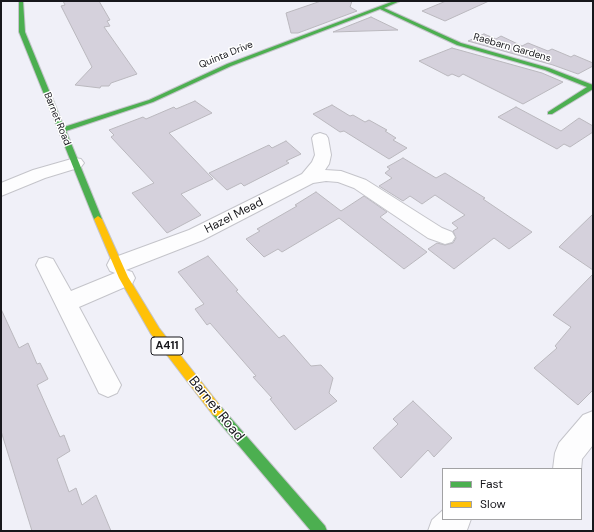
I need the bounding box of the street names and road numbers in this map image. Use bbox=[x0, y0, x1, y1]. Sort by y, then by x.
street label: Raebarn Gardens bbox=[472, 31, 552, 65]
street label: Quinta Drive bbox=[197, 39, 255, 71]
street label: Barnet Road bbox=[41, 91, 73, 147]
street label: Hazel Mead bbox=[202, 195, 266, 237]
road number: A411 bbox=[151, 337, 183, 355]
street label: Barnet Road bbox=[185, 373, 247, 445]

